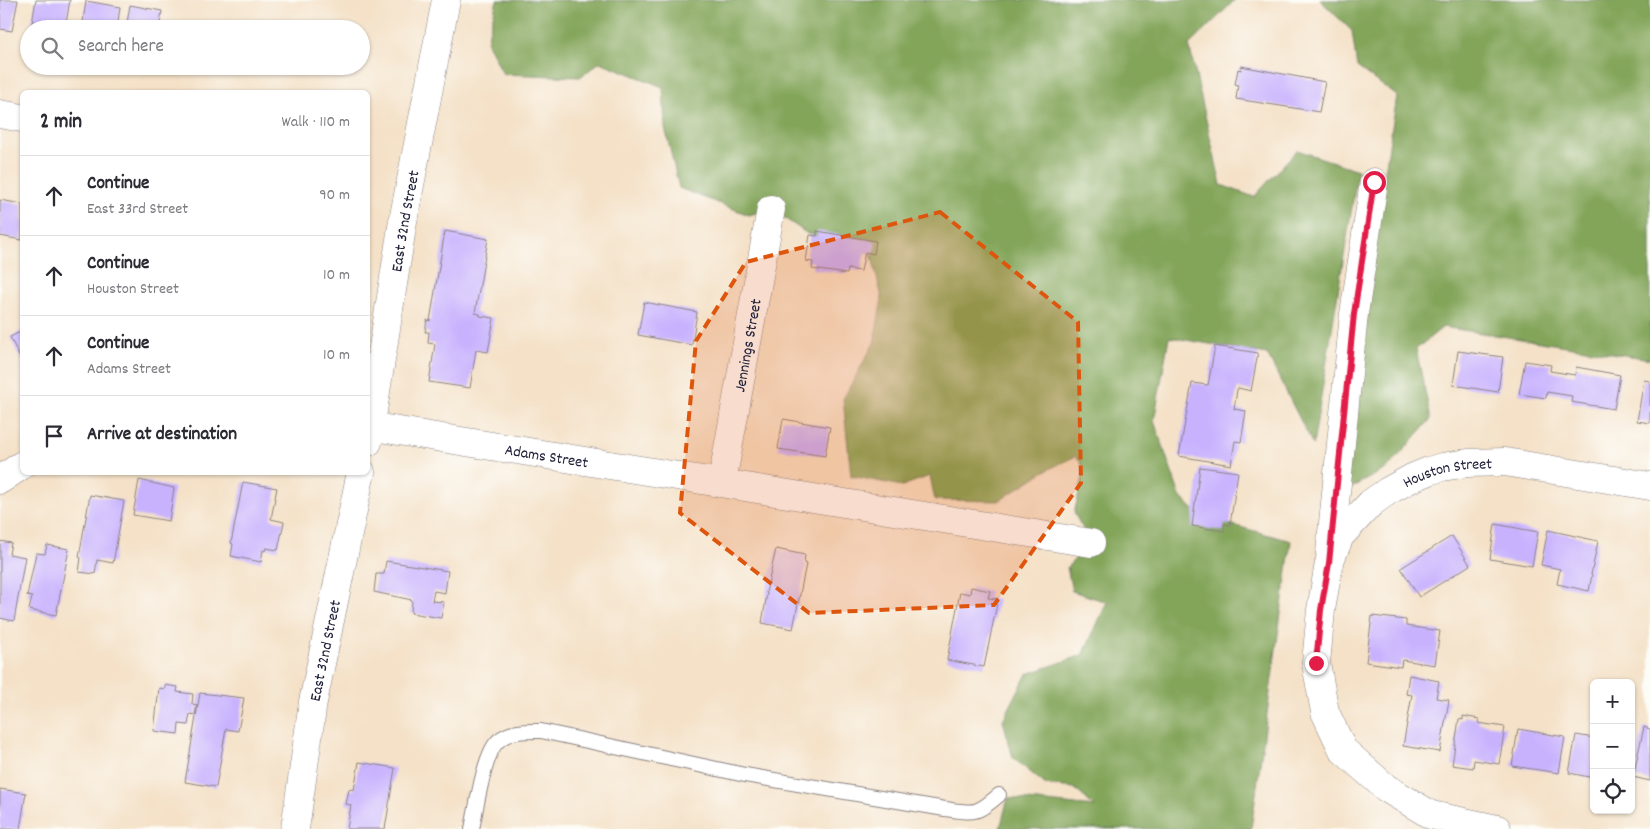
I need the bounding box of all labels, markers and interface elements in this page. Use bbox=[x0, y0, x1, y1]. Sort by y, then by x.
search box bbox=[20, 20, 370, 75]
icon: search bbox=[38, 34, 66, 62]
text: Search here bbox=[78, 34, 164, 61]
text: 2 min bbox=[40, 108, 82, 138]
text: Walk · 110 m bbox=[282, 111, 350, 134]
street label: East 32nd Street bbox=[386, 169, 427, 274]
text: Continue bbox=[87, 171, 149, 198]
route start bbox=[1363, 171, 1386, 194]
icon: ahead bbox=[40, 182, 68, 210]
text: 90 m bbox=[319, 184, 350, 207]
text: East 33rd Street bbox=[87, 198, 188, 221]
text: Continue bbox=[87, 251, 149, 278]
icon: ahead bbox=[40, 262, 68, 290]
text: 10 m bbox=[323, 264, 350, 287]
text: Houston Street bbox=[87, 278, 179, 301]
street label: Jennings Street bbox=[729, 297, 769, 394]
text: Continue bbox=[87, 331, 149, 358]
icon: ahead bbox=[40, 342, 68, 370]
text: 10 m bbox=[323, 344, 350, 367]
text: Adams Street bbox=[87, 358, 171, 381]
icon: arrive bbox=[40, 422, 68, 450]
text: Arrive at destination bbox=[87, 422, 237, 449]
street label: Adams Street bbox=[503, 439, 590, 475]
street label: Houston Street bbox=[1399, 453, 1493, 495]
street label: East 32nd Street bbox=[304, 598, 348, 704]
route end bbox=[1305, 652, 1328, 675]
map controls bbox=[1590, 679, 1635, 814]
button: + bbox=[1590, 679, 1635, 724]
button: − bbox=[1590, 724, 1635, 769]
button: locate bbox=[1590, 769, 1635, 814]

